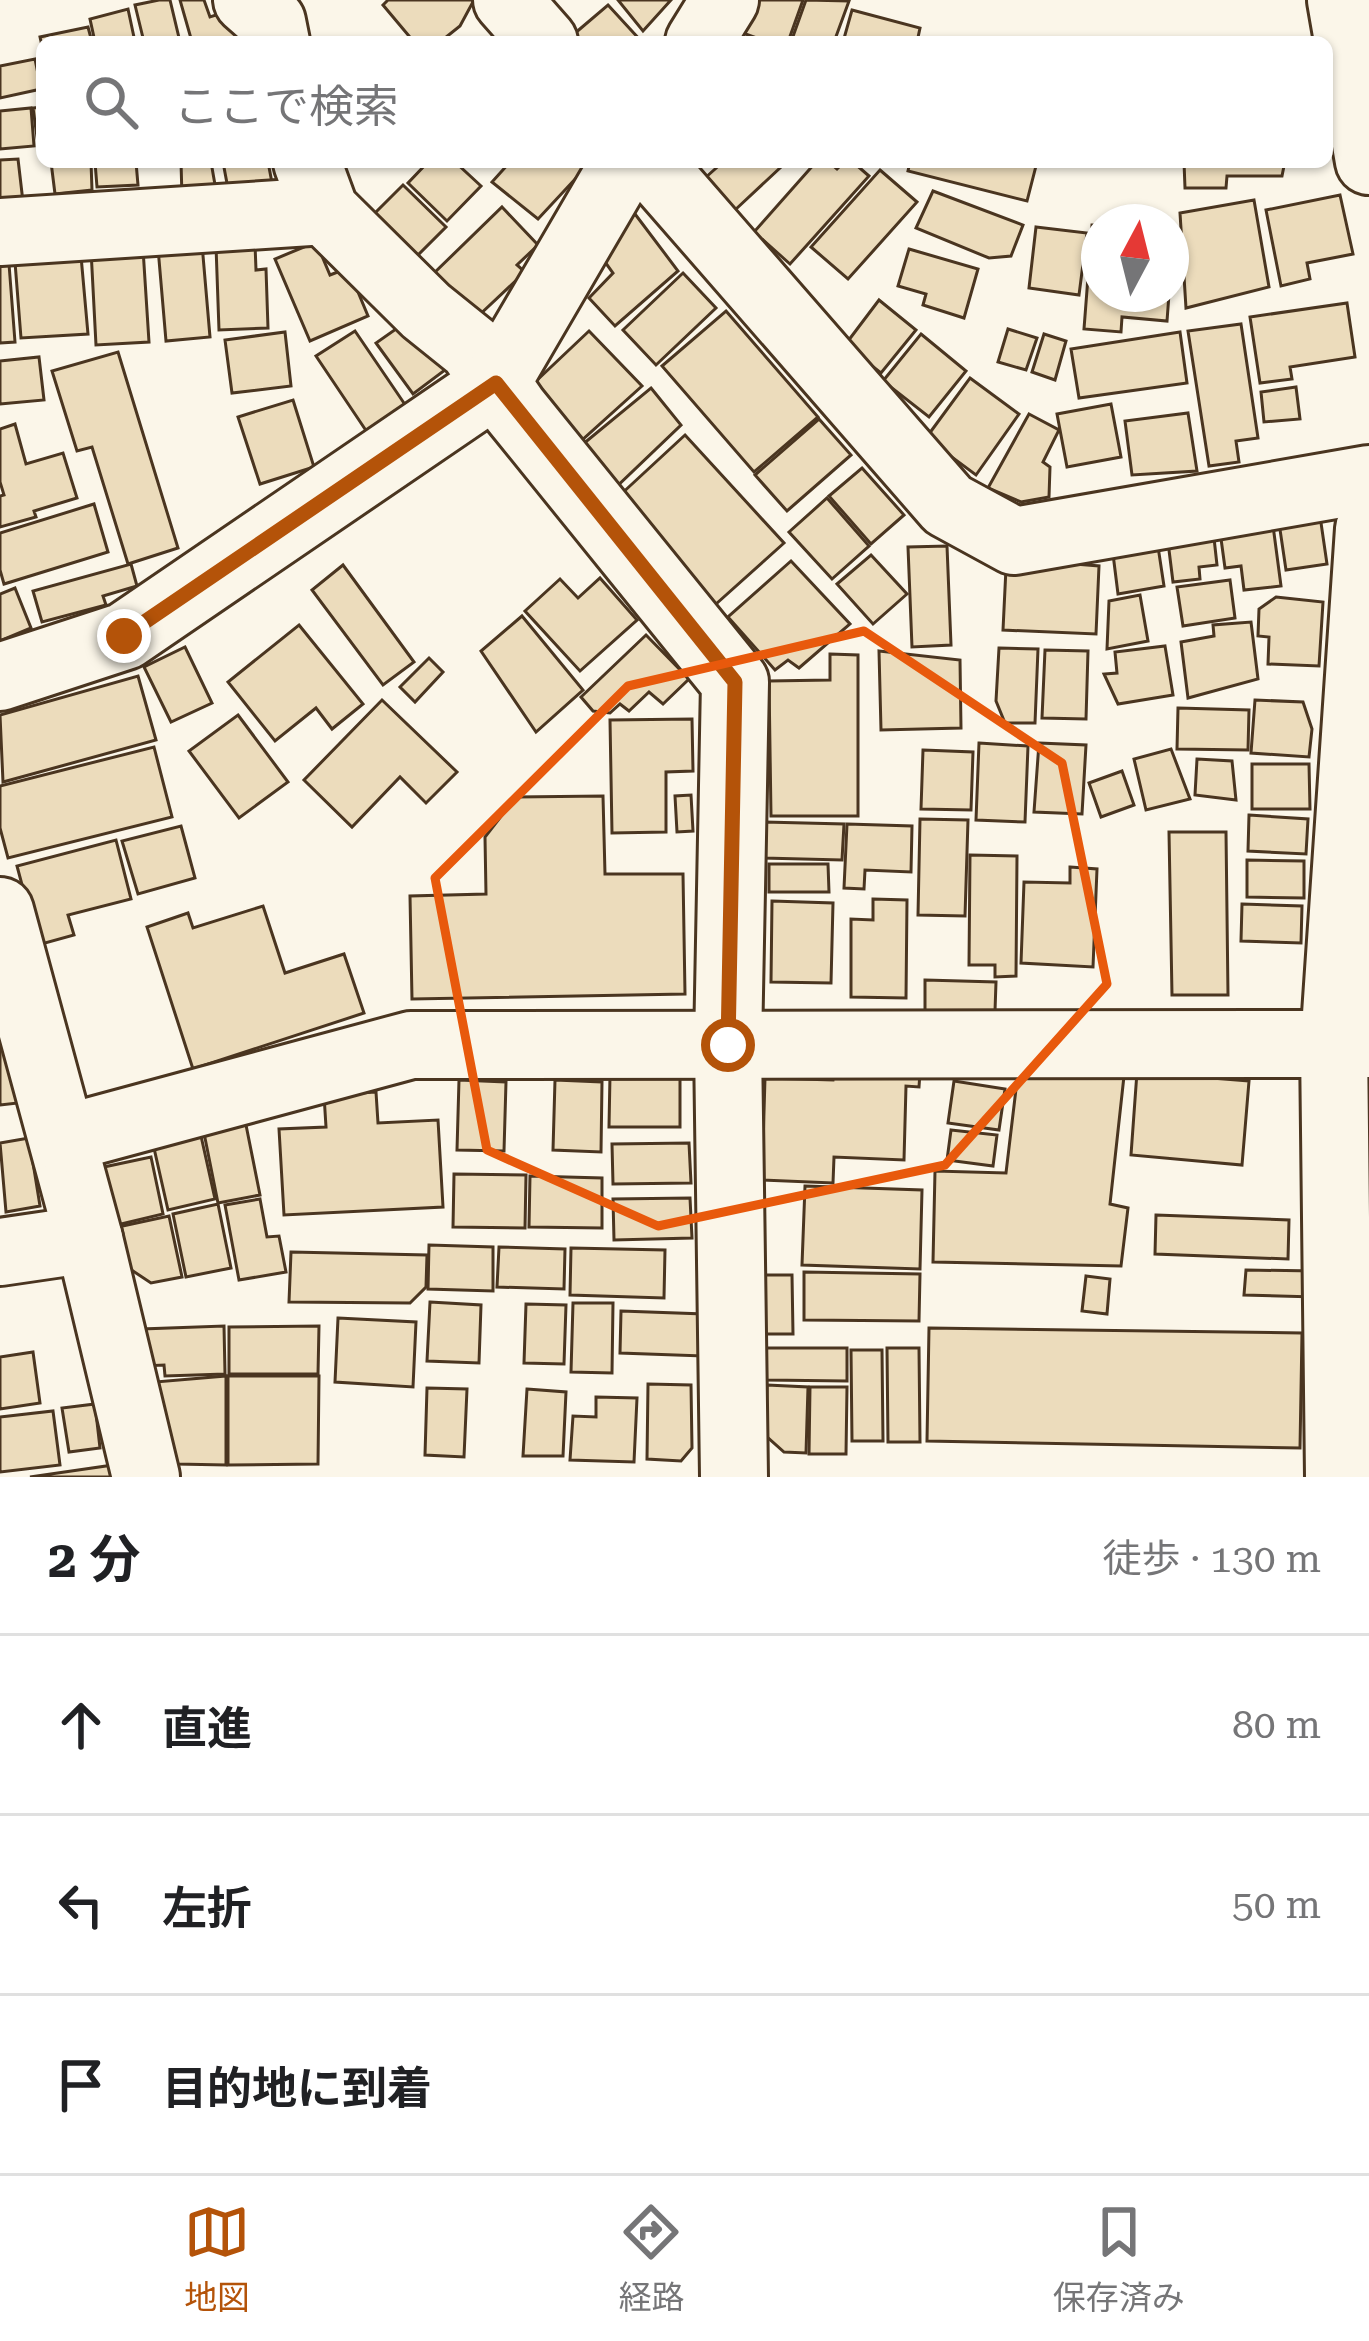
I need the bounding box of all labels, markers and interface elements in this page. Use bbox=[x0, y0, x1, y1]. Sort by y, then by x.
search box bbox=[36, 36, 1333, 168]
icon: search bbox=[78, 69, 144, 135]
text: ここで検索 bbox=[174, 80, 399, 133]
north arrow bbox=[1081, 204, 1189, 312]
route end bbox=[97, 609, 151, 663]
route start bbox=[701, 1018, 755, 1072]
text: 2 分 bbox=[48, 1530, 140, 1589]
text: 徒歩 · 130 m bbox=[1102, 1536, 1321, 1582]
icon: ahead bbox=[48, 1692, 114, 1758]
text: 直進 bbox=[162, 1702, 252, 1755]
text: 80 m bbox=[1232, 1702, 1321, 1748]
icon: left bbox=[48, 1872, 114, 1938]
text: 左折 bbox=[162, 1882, 252, 1935]
text: 50 m bbox=[1232, 1882, 1321, 1928]
icon: arrive bbox=[48, 2052, 114, 2118]
text: 目的地に到着 bbox=[162, 2062, 432, 2115]
tab: 地図 bbox=[184, 2199, 250, 2319]
tab: 経路 bbox=[618, 2199, 684, 2319]
tab: 保存済み bbox=[1053, 2199, 1185, 2319]

